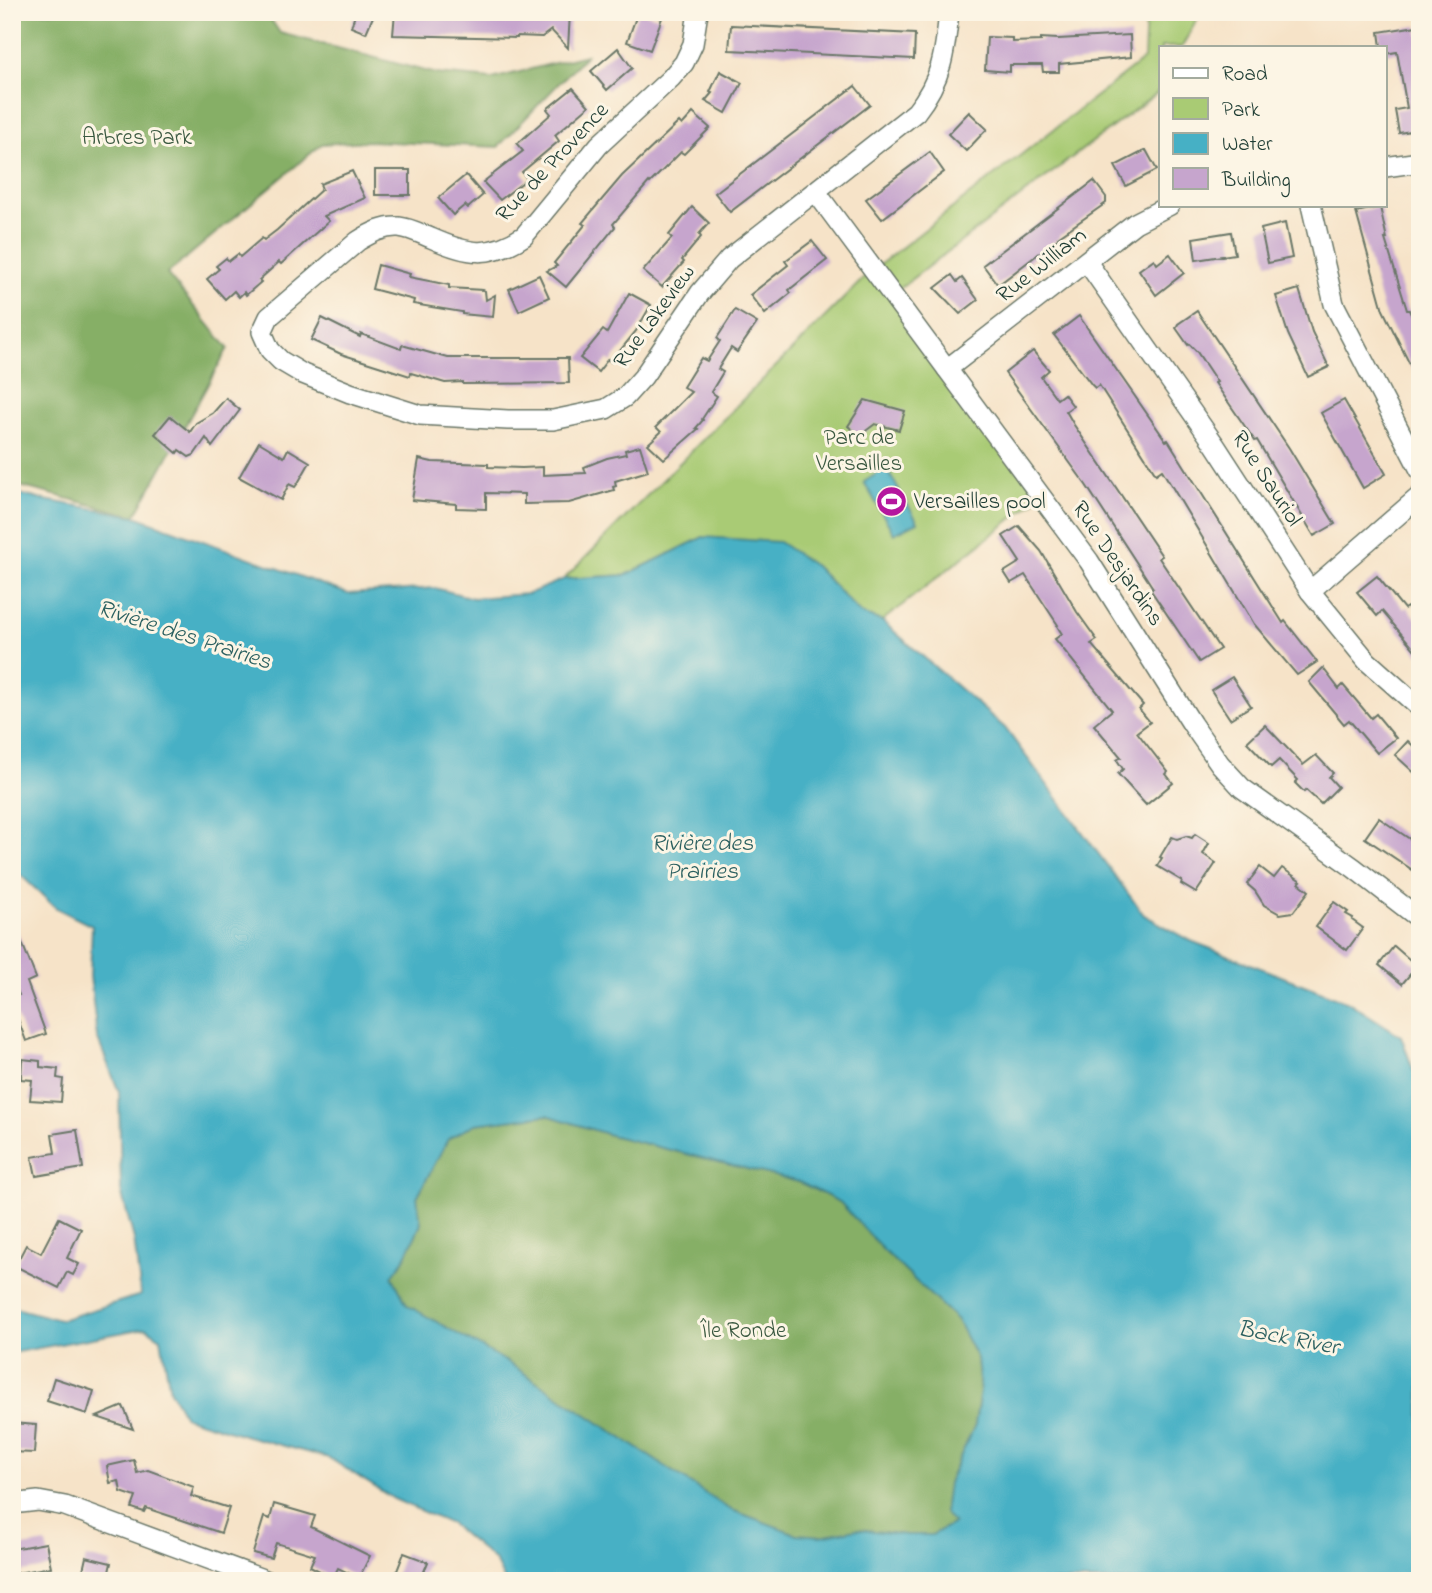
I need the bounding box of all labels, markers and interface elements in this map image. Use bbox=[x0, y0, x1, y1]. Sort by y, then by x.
legend bbox=[1159, 46, 1386, 206]
text: Road bbox=[1222, 60, 1268, 90]
street label: Rue de Provence bbox=[489, 95, 618, 230]
text: Park bbox=[1222, 96, 1261, 126]
park label: Arbres Park bbox=[82, 122, 193, 155]
text: Water bbox=[1222, 130, 1273, 160]
text: Building bbox=[1221, 166, 1291, 198]
street label: Rue William bbox=[990, 220, 1094, 312]
street label: Rue Lakeview bbox=[606, 258, 704, 376]
park label: Parc de Versailles bbox=[815, 422, 902, 481]
street label: Rue Sauriol bbox=[1223, 424, 1309, 534]
sports icon: Versailles pool bbox=[874, 485, 908, 519]
place label: Versailles pool bbox=[913, 486, 1046, 519]
street label: Rue Desjardins bbox=[1063, 495, 1171, 633]
water label: Rivière des Prairies bbox=[93, 591, 276, 681]
water label: Rivière des Prairies bbox=[651, 827, 754, 890]
water label: Back River bbox=[1235, 1312, 1344, 1366]
park label: Île Ronde bbox=[700, 1315, 787, 1348]

